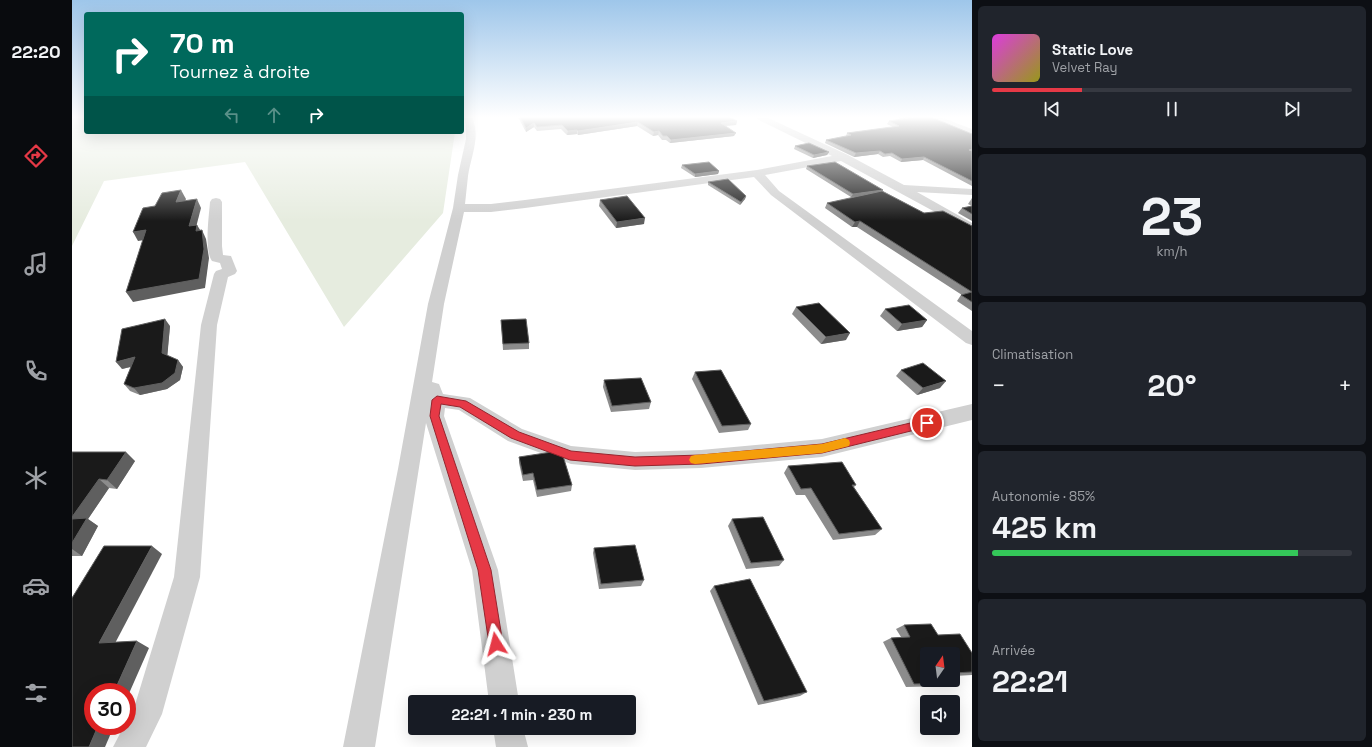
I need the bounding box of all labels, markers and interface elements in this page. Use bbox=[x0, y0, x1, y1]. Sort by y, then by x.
text: 70 m bbox=[170, 25, 235, 61]
icon: right bbox=[104, 28, 156, 80]
text: 22:20 bbox=[11, 40, 61, 63]
text: Static Love bbox=[1052, 40, 1133, 59]
text: Velvet Ray bbox=[1052, 59, 1117, 76]
text: Tournez à droite bbox=[170, 60, 310, 83]
icon: previous bbox=[1041, 98, 1063, 120]
icon: pause bbox=[1161, 98, 1183, 120]
icon: next bbox=[1281, 98, 1303, 120]
icon: left bbox=[221, 104, 243, 126]
icon: ahead bbox=[263, 104, 285, 126]
icon: right bbox=[305, 104, 327, 126]
icon: directions bbox=[22, 142, 50, 170]
text: 23 bbox=[1141, 184, 1203, 250]
text: km/h bbox=[1157, 243, 1187, 260]
icon: music bbox=[22, 250, 50, 278]
text: Climatisation bbox=[992, 346, 1073, 363]
icon: phone bbox=[22, 357, 50, 385]
text: 20° bbox=[1147, 366, 1197, 405]
text: − bbox=[992, 371, 1006, 399]
text: + bbox=[1338, 371, 1352, 399]
pin bbox=[910, 406, 944, 440]
icon: arrive bbox=[916, 412, 938, 434]
icon: climate bbox=[22, 464, 50, 492]
text: Autonomie · 85% bbox=[992, 488, 1095, 505]
text: 425 km bbox=[992, 508, 1097, 547]
icon: car bbox=[22, 572, 50, 600]
position arrow bbox=[475, 623, 517, 665]
text: Arrivée bbox=[992, 642, 1035, 659]
north arrow bbox=[920, 647, 960, 687]
map controls bbox=[920, 647, 960, 735]
text: 22:21 bbox=[992, 662, 1068, 701]
icon: filters bbox=[22, 679, 50, 707]
speed limit sign: 30 bbox=[84, 683, 136, 735]
button: sound bbox=[920, 695, 960, 735]
text: 22:21 · 1 min · 230 m bbox=[452, 705, 592, 724]

